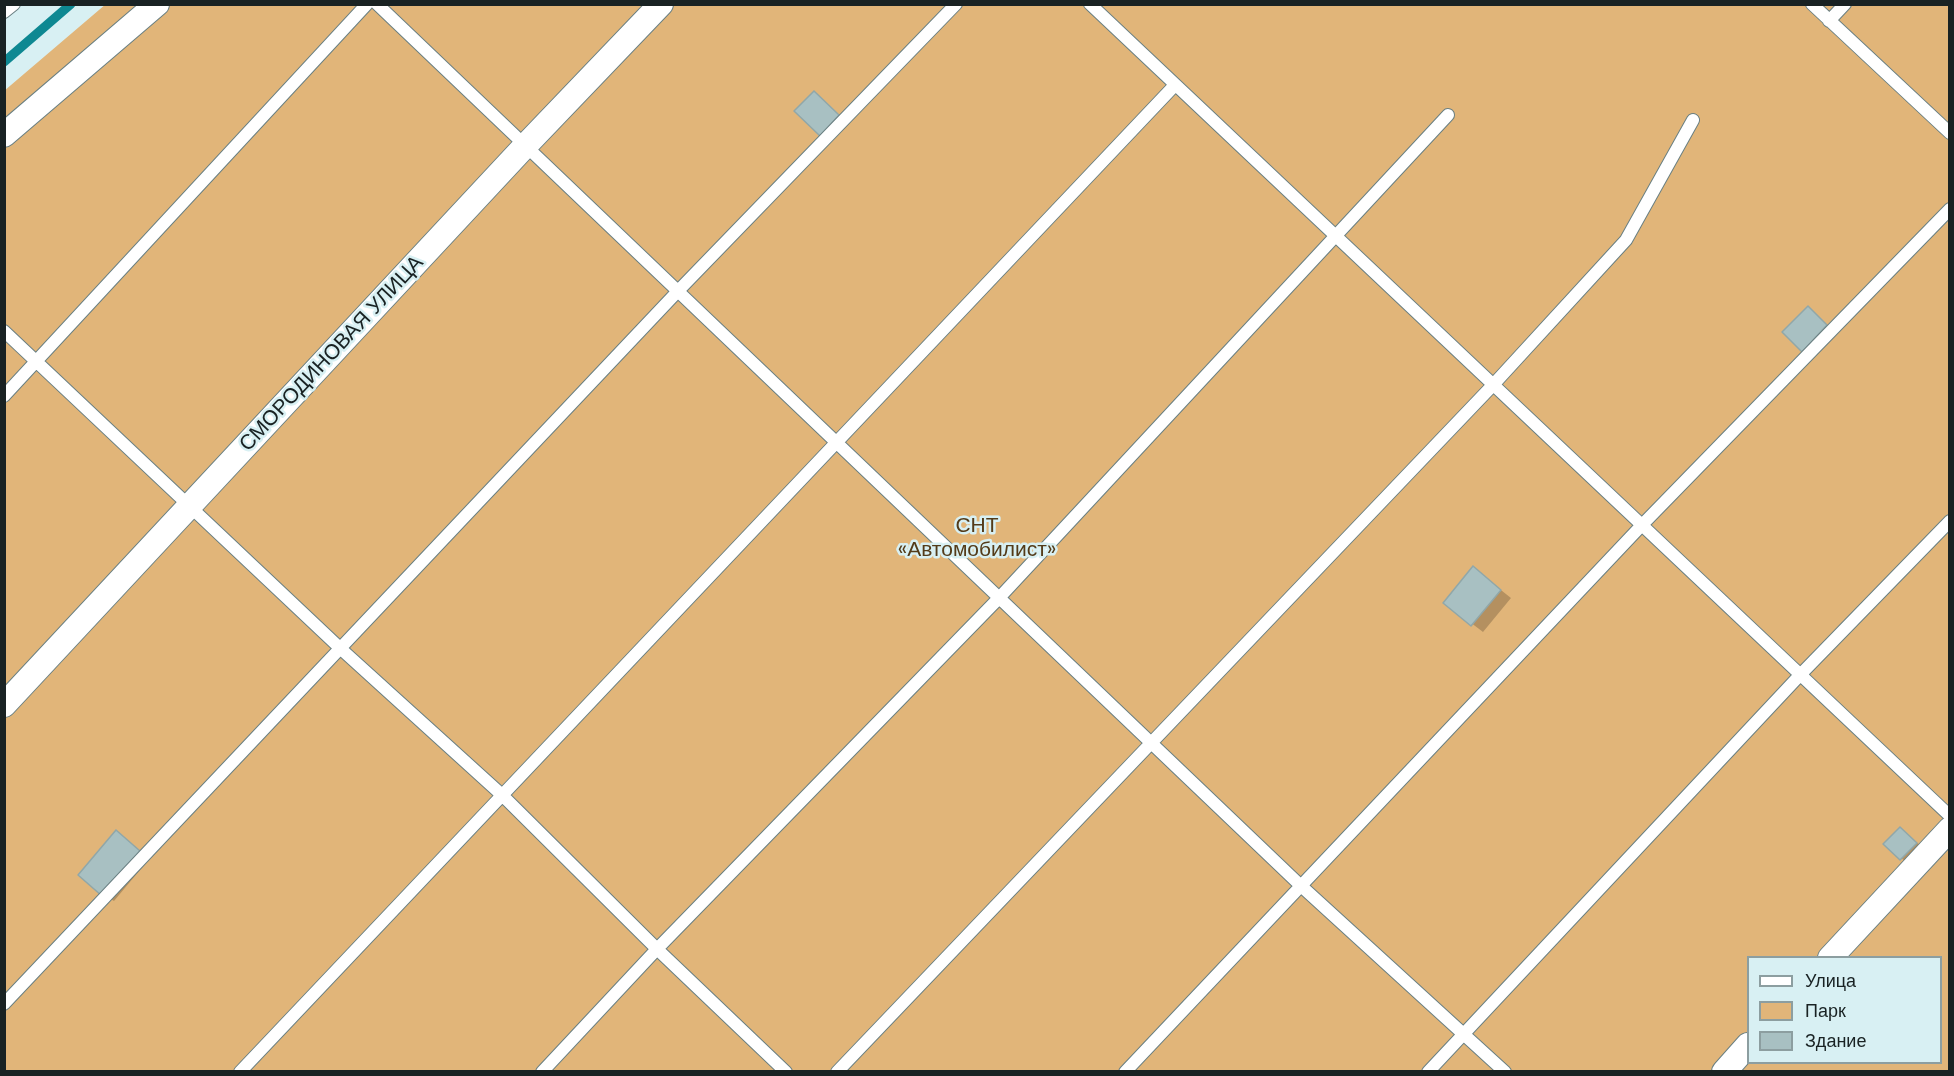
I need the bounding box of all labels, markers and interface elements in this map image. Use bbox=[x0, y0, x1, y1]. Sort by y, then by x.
street label: СМОРОДИНОВАЯ УЛИЦА bbox=[235, 251, 429, 457]
park label: СНТ «Автомобилист» bbox=[898, 513, 1056, 563]
legend bbox=[1747, 956, 1942, 1064]
text: Улица bbox=[1805, 969, 1856, 993]
text: Парк bbox=[1805, 999, 1846, 1023]
text: Здание bbox=[1805, 1029, 1866, 1053]

